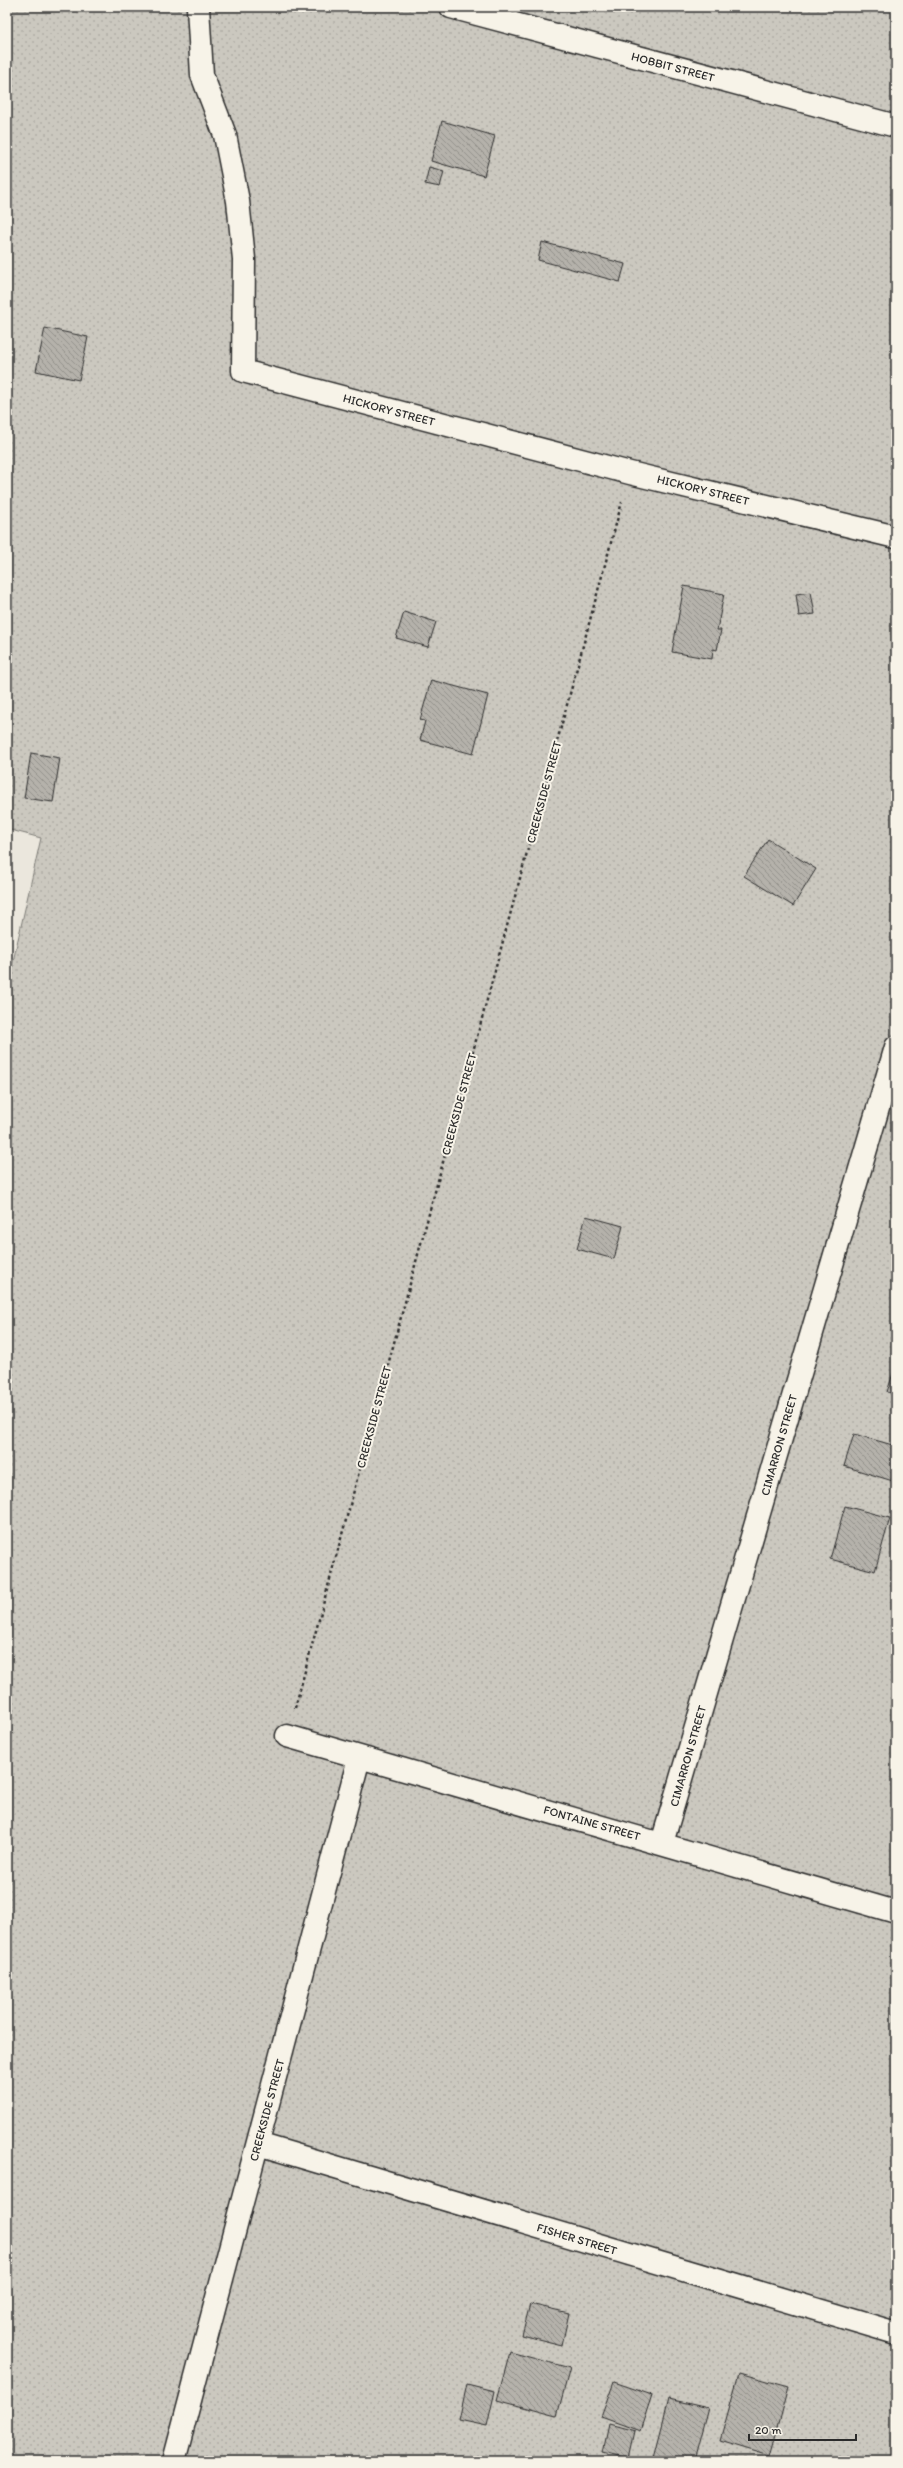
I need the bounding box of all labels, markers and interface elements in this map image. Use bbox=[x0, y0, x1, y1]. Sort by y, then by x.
street label: HOBBIT STREET bbox=[630, 49, 716, 85]
street label: HICKORY STREET bbox=[341, 391, 437, 429]
street label: HICKORY STREET bbox=[655, 472, 751, 508]
street label: CREEKSIDE STREET bbox=[524, 739, 564, 845]
street label: CREEKSIDE STREET bbox=[439, 1051, 479, 1157]
street label: CREEKSIDE STREET bbox=[354, 1364, 394, 1470]
street label: CIMARRON STREET bbox=[758, 1393, 800, 1497]
street label: CIMARRON STREET bbox=[667, 1704, 709, 1808]
street label: FONTAINE STREET bbox=[542, 1802, 642, 1844]
street label: CREEKSIDE STREET bbox=[247, 2057, 287, 2163]
street label: FISHER STREET bbox=[535, 2220, 619, 2258]
scale bar bbox=[749, 2416, 856, 2442]
text: 20 m bbox=[755, 2423, 782, 2437]

